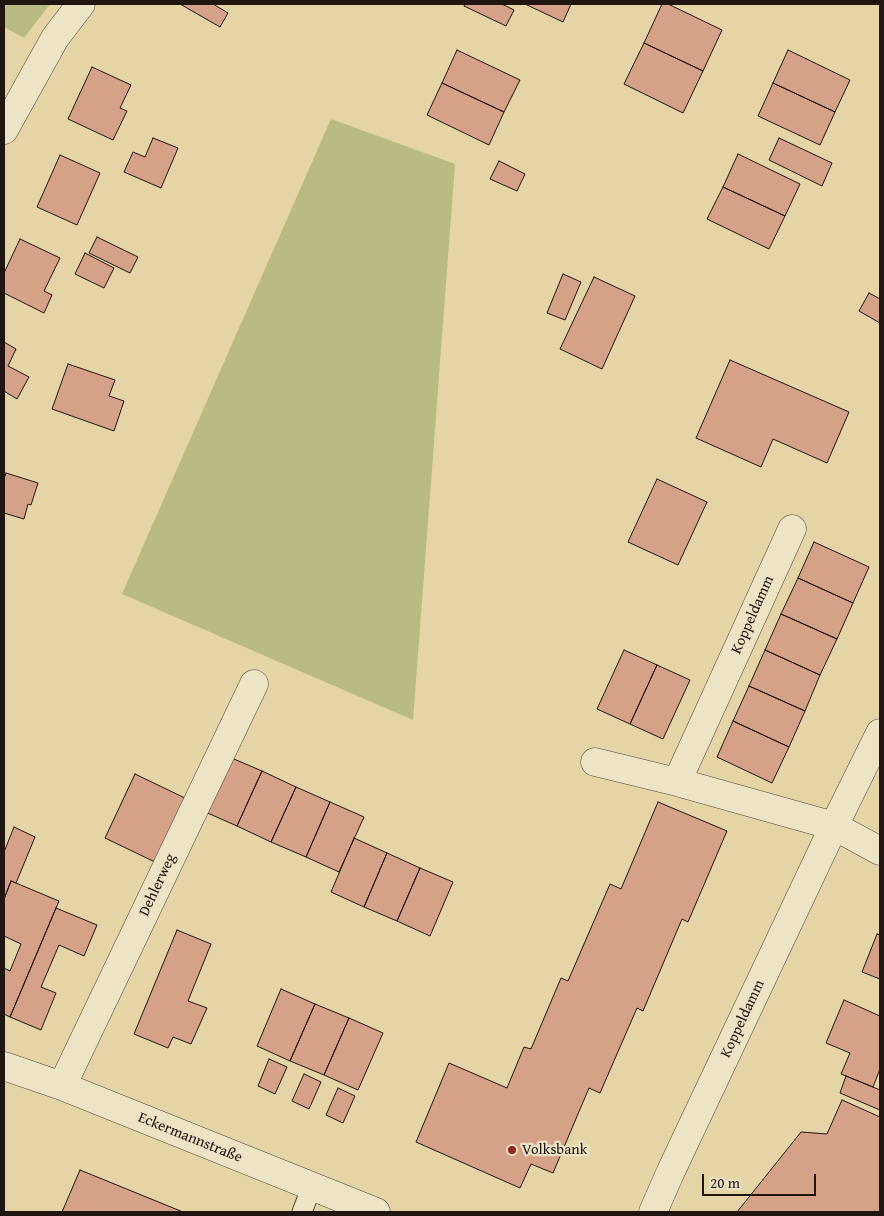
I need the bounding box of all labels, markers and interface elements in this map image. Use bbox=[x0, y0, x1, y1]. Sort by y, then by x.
street label: Koppeldamm bbox=[728, 573, 778, 657]
street label: Dehlerweg bbox=[136, 851, 180, 919]
street label: Koppeldamm bbox=[717, 977, 769, 1061]
street label: Eckermannstraße bbox=[135, 1109, 245, 1167]
place label: Volksbank bbox=[522, 1141, 587, 1159]
marker: Volksbank bbox=[506, 1144, 518, 1156]
scale bar bbox=[704, 1164, 818, 1196]
text: 20 m bbox=[710, 1172, 740, 1193]

